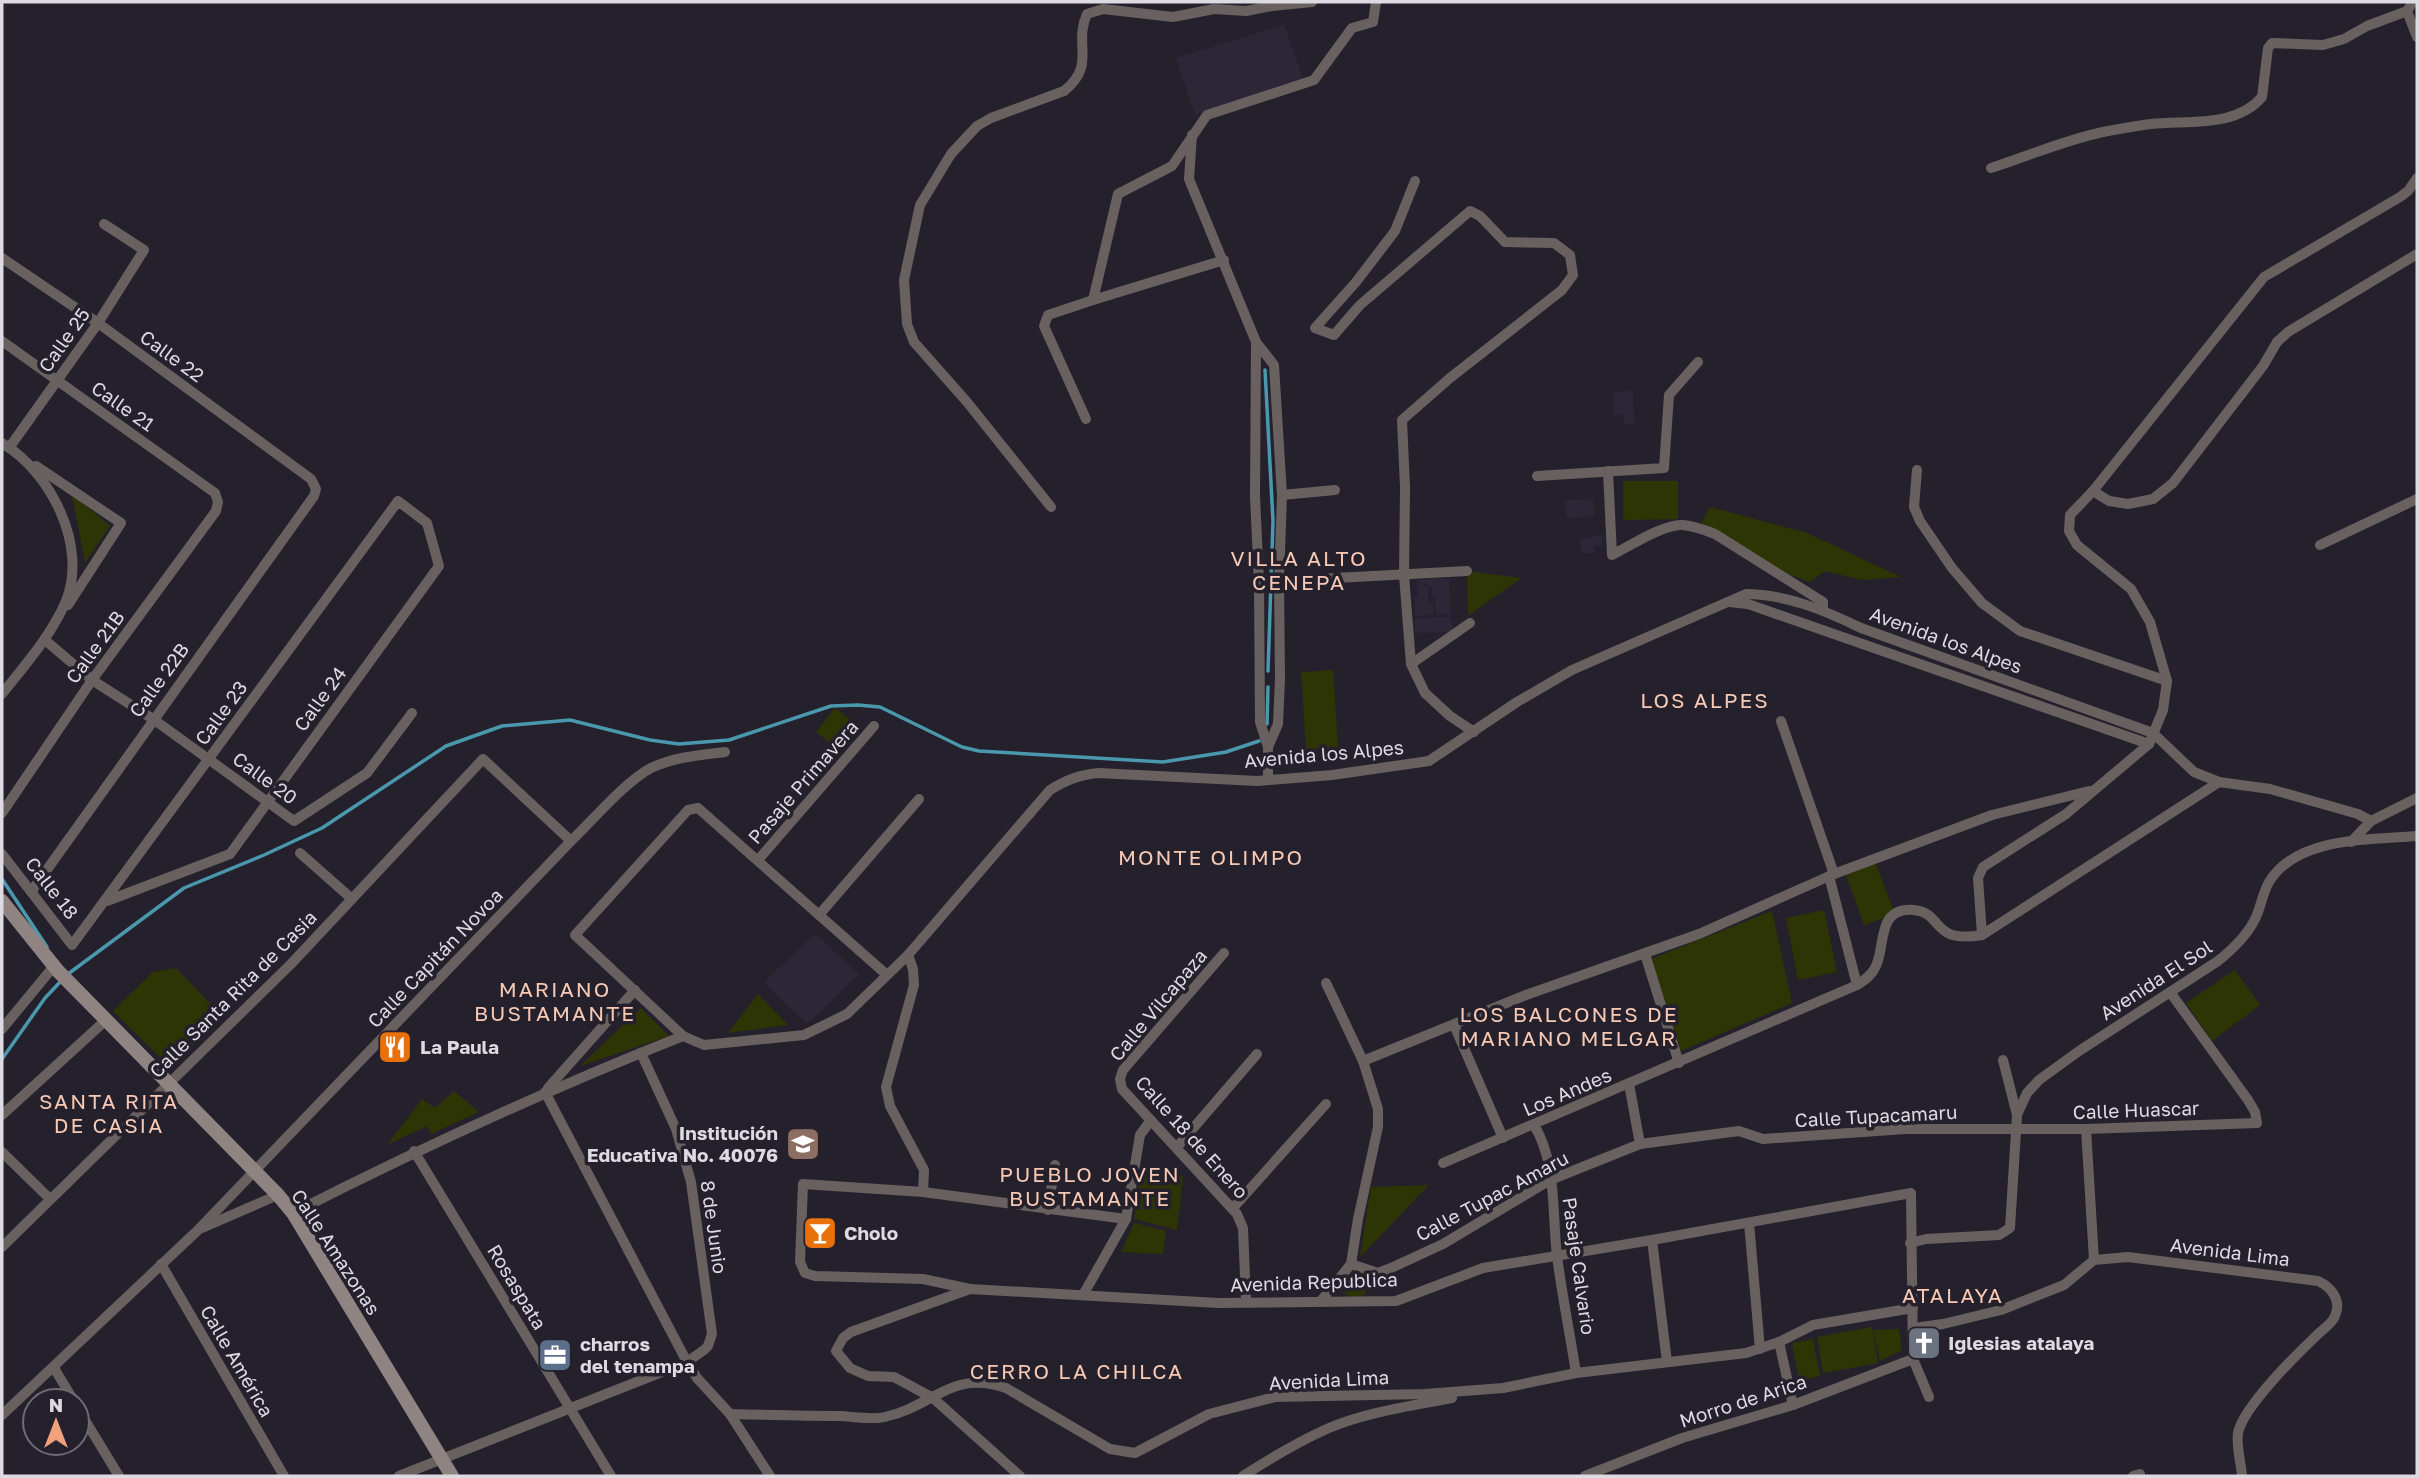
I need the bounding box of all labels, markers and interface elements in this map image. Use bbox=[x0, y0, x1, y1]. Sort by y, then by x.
street label: Calle 25 bbox=[33, 303, 94, 376]
street label: Calle 22 bbox=[136, 325, 209, 386]
street label: Calle 21 bbox=[87, 376, 159, 436]
district label: VILLA ALTO CENEPA bbox=[1230, 545, 1368, 595]
street label: Avenida los Alpes bbox=[1867, 601, 2025, 678]
street label: Calle 21B bbox=[60, 606, 129, 688]
street label: Calle 22B bbox=[124, 638, 193, 721]
street label: Calle 24 bbox=[289, 662, 351, 735]
street label: Calle 23 bbox=[190, 676, 252, 749]
district label: LOS ALPES bbox=[1640, 687, 1770, 713]
street label: Pasaje Primavera bbox=[743, 715, 862, 848]
street label: Avenida los Alpes bbox=[1243, 735, 1405, 772]
street label: Calle 20 bbox=[229, 746, 302, 809]
district label: MONTE OLIMPO bbox=[1118, 844, 1304, 870]
street label: Calle 18 bbox=[21, 852, 84, 923]
street label: Calle Capitán Novoa bbox=[362, 883, 507, 1032]
street label: Calle Santa Rita de Casia bbox=[144, 905, 321, 1082]
street label: Avenida El Sol bbox=[2095, 935, 2216, 1024]
street label: Calle Vilcapaza bbox=[1104, 944, 1211, 1065]
district label: MARIANO BUSTAMANTE bbox=[474, 976, 636, 1026]
district label: LOS BALCONES DE MARIANO MELGAR bbox=[1460, 1001, 1679, 1051]
restaurant icon: La Paula bbox=[376, 1028, 414, 1066]
place label: La Paula bbox=[420, 1035, 499, 1058]
street label: Los Andes bbox=[1519, 1063, 1615, 1121]
street label: Calle 18 de Enero bbox=[1131, 1071, 1254, 1203]
district label: SANTA RITA DE CASIA bbox=[39, 1088, 179, 1138]
street label: Calle Huascar bbox=[2072, 1096, 2200, 1123]
street label: Calle Tupacamaru bbox=[1794, 1100, 1958, 1131]
place label: Institución Educativa No. 40076 bbox=[587, 1121, 778, 1166]
school or university icon: Institución Educativa No. 40076 bbox=[784, 1125, 822, 1163]
street label: Calle Tupac Amaru bbox=[1411, 1146, 1572, 1246]
district label: PUEBLO JOVEN BUSTAMANTE bbox=[999, 1161, 1181, 1211]
street label: 8 de Junio bbox=[697, 1179, 732, 1275]
street label: Calle Amazonas bbox=[287, 1185, 386, 1319]
street label: Pasaje Calvario bbox=[1558, 1196, 1601, 1336]
bar icon: Cholo bbox=[801, 1214, 839, 1252]
place label: Cholo bbox=[844, 1221, 898, 1244]
street label: Avenida Lima bbox=[2169, 1233, 2291, 1270]
street label: Rosaspata bbox=[483, 1240, 552, 1334]
street label: Avenida Republica bbox=[1230, 1267, 1398, 1296]
district label: ATALAYA bbox=[1902, 1282, 2004, 1308]
street label: Calle América bbox=[196, 1301, 279, 1421]
church icon: Iglesias atalaya bbox=[1905, 1324, 1943, 1362]
place label: Iglesias atalaya bbox=[1948, 1331, 2094, 1354]
place label: charros del tenampa bbox=[580, 1332, 695, 1377]
office icon: charros del tenampa bbox=[536, 1336, 574, 1374]
district label: CERRO LA CHILCA bbox=[970, 1358, 1184, 1384]
street label: Avenida Lima bbox=[1268, 1365, 1390, 1394]
street label: Morro de Arica bbox=[1676, 1369, 1809, 1432]
north arrow bbox=[21, 1387, 91, 1457]
text: N bbox=[49, 1393, 63, 1416]

